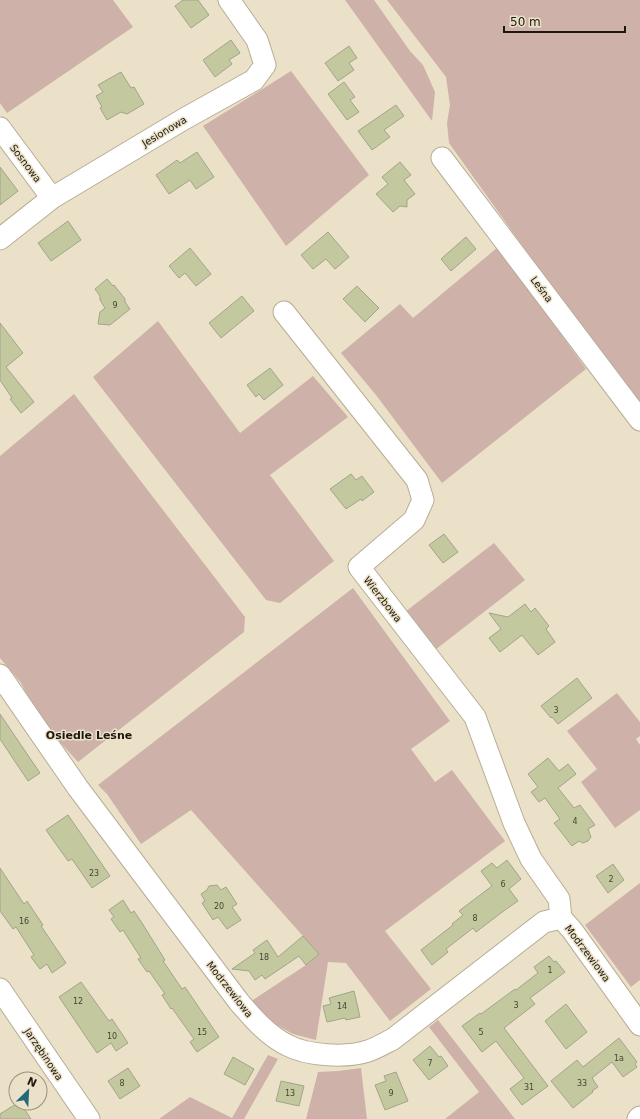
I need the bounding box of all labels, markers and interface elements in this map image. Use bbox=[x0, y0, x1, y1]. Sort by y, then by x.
scale bar bbox=[504, 8, 625, 34]
text: 50 m bbox=[510, 15, 541, 29]
street label: Jesionowa bbox=[139, 114, 189, 150]
street label: Sosnowa bbox=[8, 142, 43, 184]
street label: Leśna bbox=[528, 274, 555, 304]
house number: 9 bbox=[112, 301, 118, 310]
street label: Wierzbowa bbox=[361, 574, 404, 624]
house number: 3 bbox=[553, 706, 559, 715]
district label: Osiedle Leśne bbox=[46, 729, 132, 742]
house number: 4 bbox=[572, 817, 578, 826]
house number: 23 bbox=[89, 869, 99, 878]
house number: 2 bbox=[608, 875, 614, 884]
house number: 6 bbox=[500, 880, 506, 889]
house number: 20 bbox=[214, 902, 224, 911]
house number: 8 bbox=[472, 914, 478, 923]
house number: 16 bbox=[19, 917, 29, 926]
street label: Modrzewiowa bbox=[563, 923, 612, 984]
house number: 18 bbox=[259, 953, 269, 962]
street label: Modrzewiowa bbox=[204, 959, 255, 1019]
house number: 1 bbox=[547, 966, 553, 975]
house number: 12 bbox=[73, 997, 83, 1006]
house number: 3 bbox=[513, 1001, 519, 1010]
house number: 14 bbox=[337, 1002, 347, 1011]
street label: Jarzębinowa bbox=[22, 1025, 65, 1082]
house number: 15 bbox=[197, 1028, 207, 1037]
house number: 5 bbox=[478, 1028, 484, 1037]
house number: 10 bbox=[107, 1032, 117, 1041]
house number: 1a bbox=[614, 1054, 624, 1063]
house number: 7 bbox=[427, 1059, 433, 1068]
north arrow bbox=[8, 1071, 48, 1111]
text: N bbox=[25, 1075, 39, 1090]
house number: 8 bbox=[119, 1079, 125, 1088]
house number: 33 bbox=[577, 1079, 587, 1088]
house number: 31 bbox=[524, 1083, 534, 1092]
house number: 13 bbox=[285, 1089, 295, 1098]
house number: 9 bbox=[388, 1089, 394, 1098]

